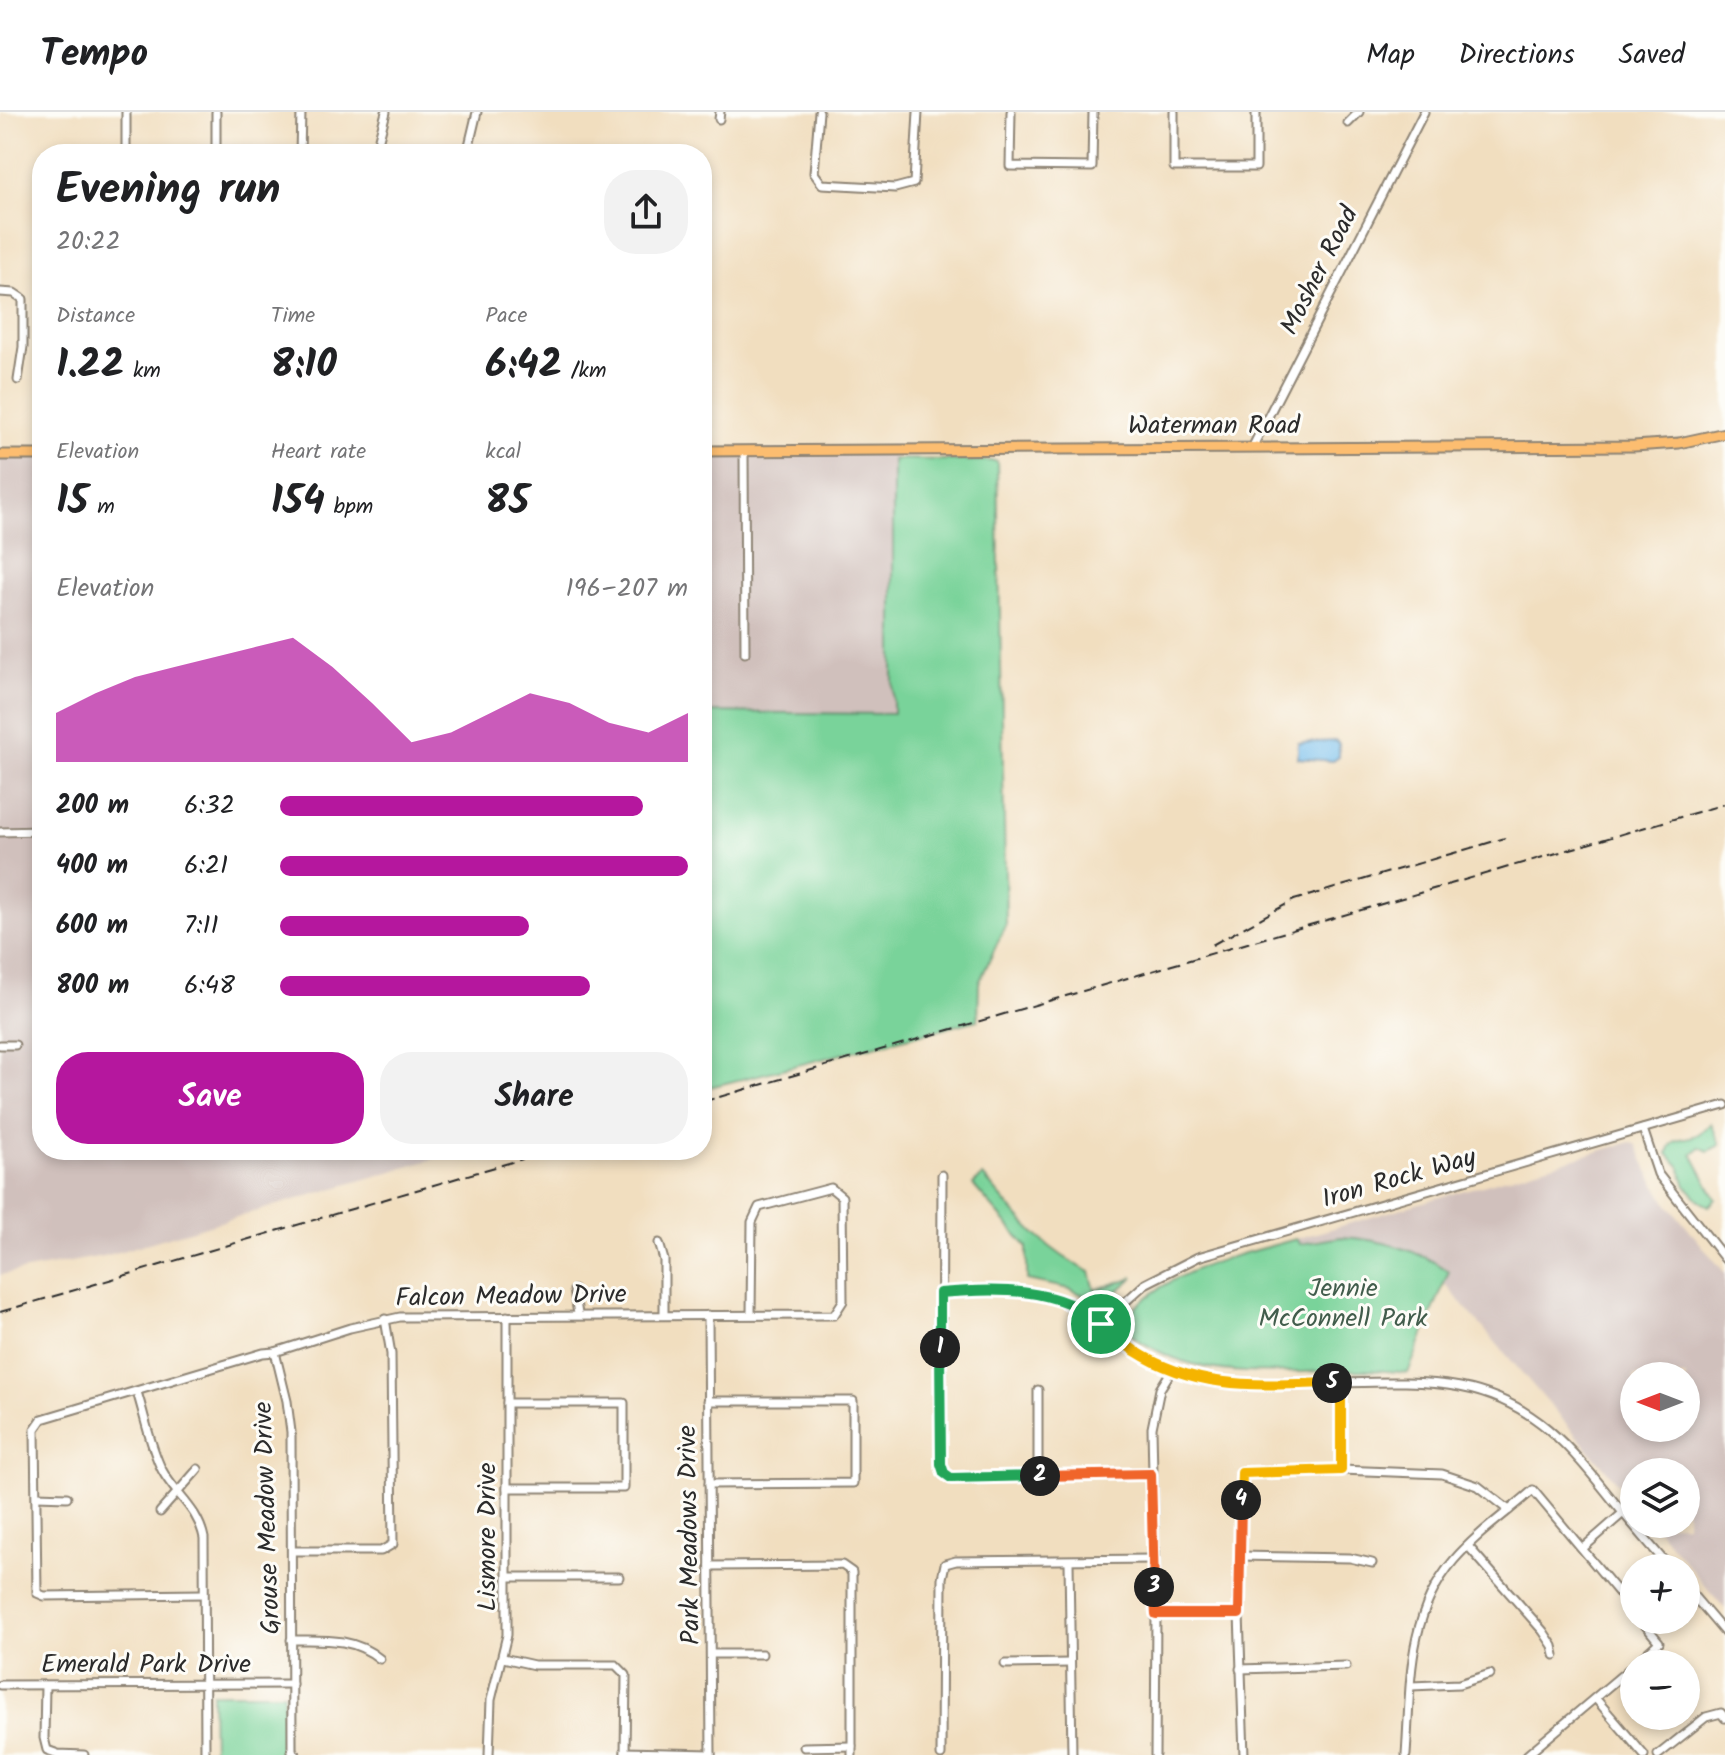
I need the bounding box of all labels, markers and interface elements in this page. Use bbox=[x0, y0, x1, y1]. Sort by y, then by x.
text: Tempo bbox=[40, 25, 148, 85]
text: Map bbox=[1366, 33, 1415, 78]
text: Directions bbox=[1459, 33, 1575, 78]
text: Saved bbox=[1619, 33, 1685, 78]
text: Evening run bbox=[56, 156, 280, 226]
button: share bbox=[604, 170, 688, 254]
street label: Mosher Road bbox=[1269, 198, 1371, 343]
text: 20:22 bbox=[56, 221, 121, 263]
text: Distance bbox=[56, 299, 135, 334]
text: Time bbox=[271, 299, 315, 334]
text: Pace bbox=[485, 299, 527, 334]
text: 1.22 bbox=[56, 334, 124, 398]
text: 8:10 bbox=[271, 334, 337, 398]
text: 6:42 bbox=[485, 334, 562, 398]
text: km bbox=[124, 354, 161, 389]
text: /km bbox=[562, 354, 606, 389]
street label: Waterman Road bbox=[1128, 405, 1301, 447]
text: Elevation bbox=[56, 435, 139, 470]
text: Heart rate bbox=[271, 435, 366, 470]
text: kcal bbox=[485, 435, 521, 470]
text: 15 bbox=[56, 470, 88, 534]
text: 154 bbox=[271, 470, 325, 534]
text: 85 bbox=[485, 470, 529, 534]
text: m bbox=[88, 490, 115, 525]
text: bpm bbox=[325, 490, 373, 525]
text: Elevation bbox=[56, 568, 154, 610]
text: 196–207 m bbox=[566, 568, 688, 610]
text: 200 m bbox=[56, 785, 129, 827]
text: 6:32 bbox=[184, 785, 235, 827]
text: 400 m bbox=[56, 845, 128, 887]
text: 6:21 bbox=[184, 845, 228, 887]
text: 600 m bbox=[56, 905, 128, 947]
text: 7:11 bbox=[184, 905, 219, 947]
text: 800 m bbox=[56, 965, 129, 1007]
text: 6:48 bbox=[184, 965, 235, 1007]
button: Save bbox=[56, 1052, 364, 1144]
button: Share bbox=[380, 1052, 688, 1144]
street label: Iron Rock Way bbox=[1317, 1137, 1482, 1221]
park label: Jennie McConnell Park bbox=[1258, 1268, 1428, 1340]
street label: Falcon Meadow Drive bbox=[395, 1274, 627, 1320]
pin bbox=[1067, 1290, 1135, 1358]
icon: arrive bbox=[1079, 1302, 1123, 1346]
pin: 1 bbox=[920, 1328, 960, 1368]
text: 1 bbox=[937, 1330, 943, 1365]
north arrow bbox=[1620, 1362, 1700, 1442]
map controls bbox=[1620, 1362, 1700, 1730]
pin: 5 bbox=[1312, 1363, 1352, 1403]
text: 5 bbox=[1326, 1365, 1338, 1400]
street label: Grouse Meadow Drive bbox=[243, 1400, 293, 1635]
street label: Park Meadows Drive bbox=[667, 1424, 713, 1645]
pin: 2 bbox=[1020, 1456, 1060, 1496]
text: 2 bbox=[1034, 1458, 1046, 1493]
button: layers bbox=[1620, 1458, 1700, 1538]
street label: Lismore Drive bbox=[467, 1462, 509, 1611]
pin: 4 bbox=[1221, 1480, 1261, 1520]
text: 4 bbox=[1235, 1482, 1247, 1517]
button: + bbox=[1620, 1554, 1700, 1634]
pin: 3 bbox=[1134, 1567, 1174, 1607]
text: 3 bbox=[1148, 1569, 1160, 1604]
street label: Emerald Park Drive bbox=[41, 1644, 251, 1686]
button: − bbox=[1620, 1650, 1700, 1730]

